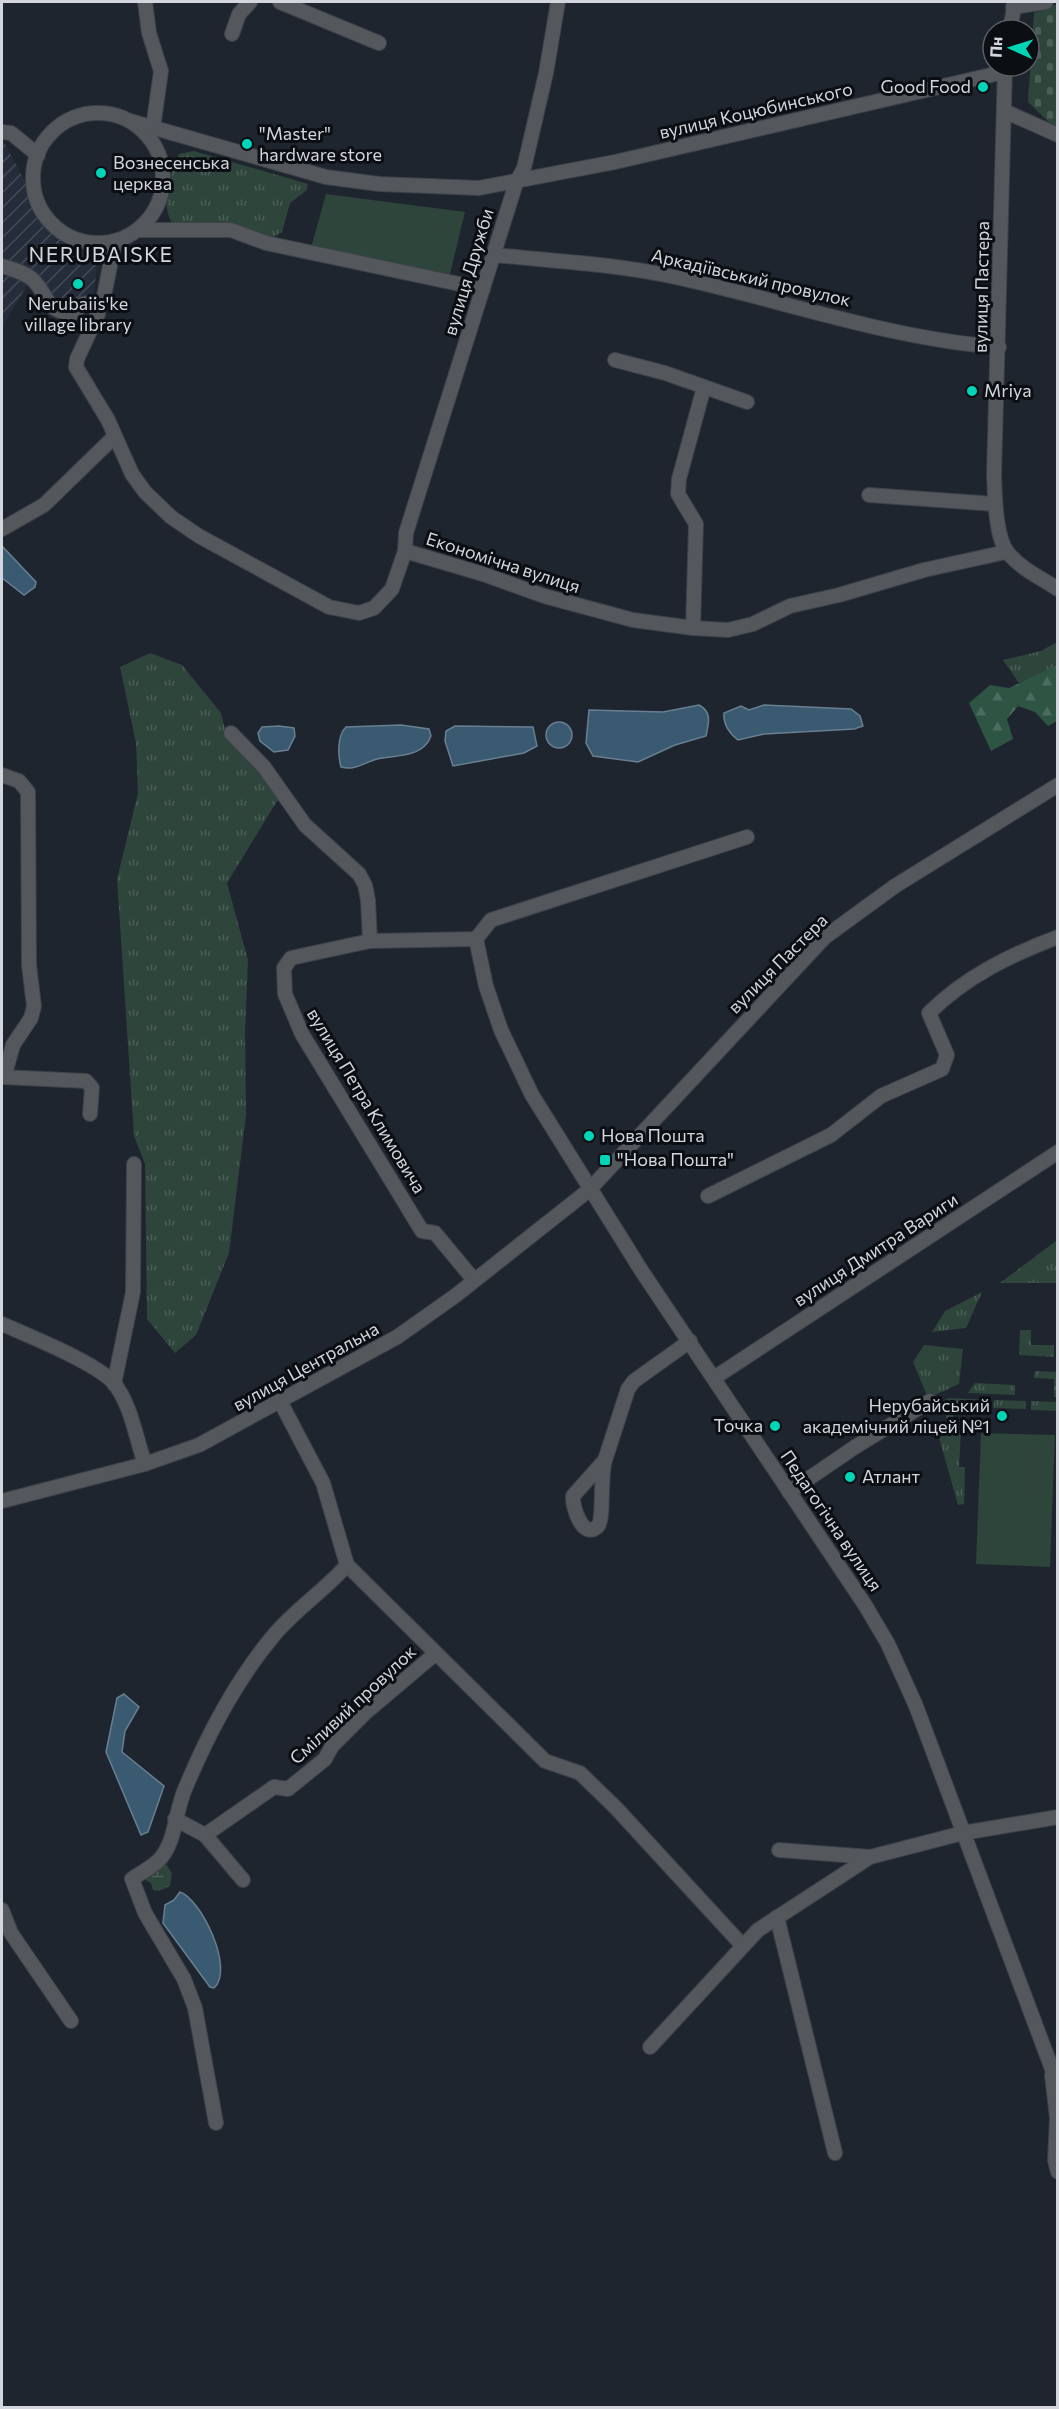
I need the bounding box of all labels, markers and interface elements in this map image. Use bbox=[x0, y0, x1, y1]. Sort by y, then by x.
north arrow bbox=[981, 18, 1041, 78]
text: Пн bbox=[985, 36, 1006, 58]
place label: Good Food bbox=[881, 75, 971, 97]
street label: вулиця Коцюбинського bbox=[657, 77, 855, 143]
marker: Good Food bbox=[976, 80, 990, 94]
place label: "Master" hardware store bbox=[259, 122, 382, 165]
marker: "Master" hardware store bbox=[240, 137, 254, 151]
place label: Вознесенська церква bbox=[113, 151, 230, 194]
marker: Вознесенська церква bbox=[94, 166, 108, 180]
street label: вулиця Дружби bbox=[438, 206, 498, 338]
street label: вулиця Пастера bbox=[969, 221, 993, 353]
district label: NERUBAISKE bbox=[28, 241, 174, 266]
street label: Аркадіївський провулок bbox=[649, 243, 853, 311]
marker: Nerubaiis'ke village library bbox=[71, 277, 85, 291]
place label: Nerubaiis'ke village library bbox=[24, 292, 132, 335]
place label: Mriya bbox=[984, 379, 1032, 401]
marker: Mriya bbox=[965, 384, 979, 398]
street label: Економічна вулиця bbox=[424, 527, 583, 597]
street label: вулиця Пастера bbox=[723, 909, 832, 1018]
street label: вулиця Петра Климовича bbox=[303, 1004, 431, 1197]
place label: Нова Пошта bbox=[601, 1124, 705, 1146]
marker: Нова Пошта bbox=[582, 1129, 596, 1143]
place label: "Нова Пошта" bbox=[617, 1148, 734, 1170]
marker: "Нова Пошта" bbox=[598, 1153, 612, 1167]
street label: вулиця Дмитра Вариги bbox=[789, 1188, 962, 1310]
street label: вулиця Центральна bbox=[229, 1317, 382, 1415]
place label: Нерубайський академічний ліцей №1 bbox=[803, 1394, 990, 1437]
marker: Нерубайський академічний ліцей №1 bbox=[995, 1409, 1009, 1423]
place label: Точка bbox=[714, 1414, 763, 1436]
marker: Точка bbox=[768, 1419, 782, 1433]
street label: Педагогічна вулиця bbox=[776, 1446, 887, 1595]
place label: Атлант bbox=[862, 1465, 921, 1487]
marker: Атлант bbox=[843, 1470, 857, 1484]
street label: Сміливий провулок bbox=[285, 1640, 420, 1768]

